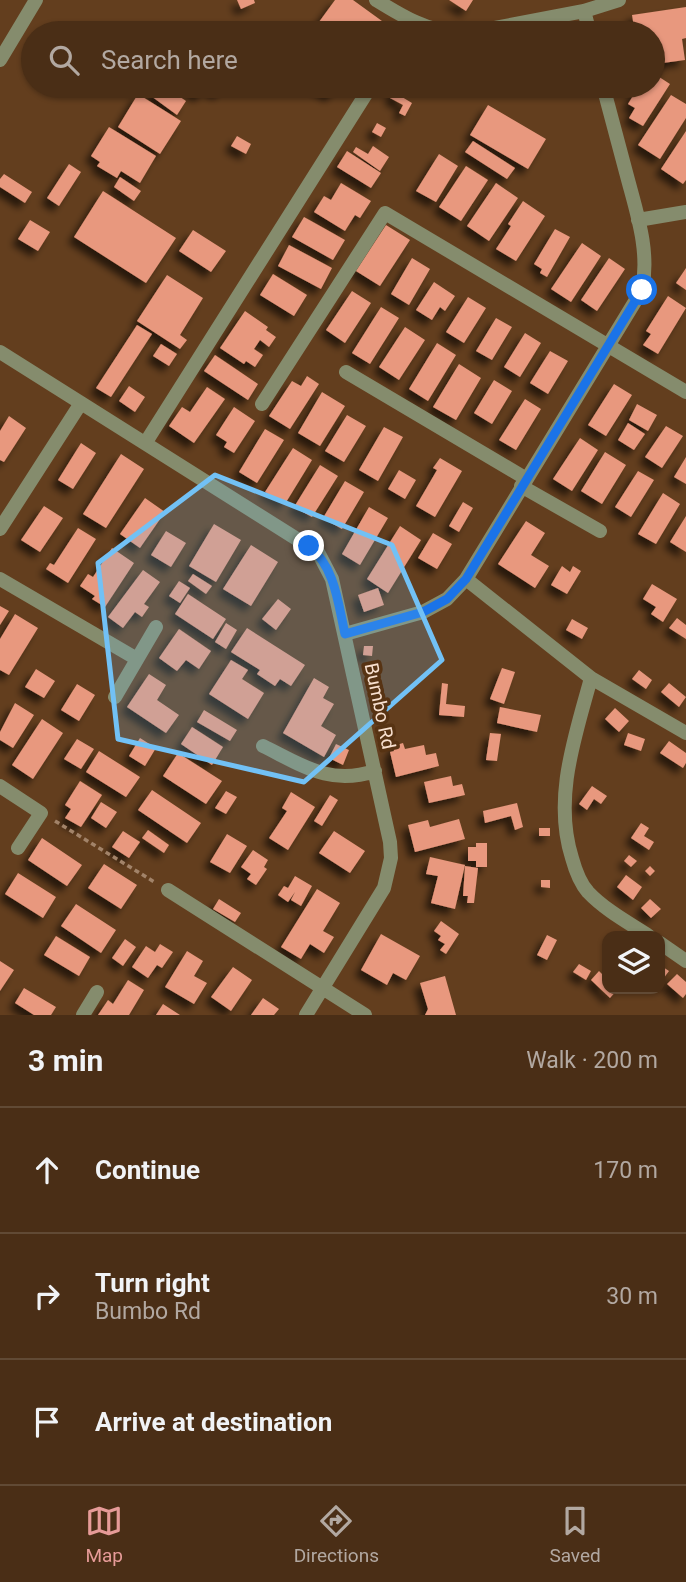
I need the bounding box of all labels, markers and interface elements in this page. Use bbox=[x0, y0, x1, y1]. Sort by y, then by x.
search box bbox=[21, 21, 665, 98]
icon: search bbox=[45, 41, 83, 79]
text: Search here bbox=[101, 45, 238, 75]
route start bbox=[626, 274, 657, 305]
route end bbox=[293, 530, 324, 561]
street label: Bumbo Rd bbox=[360, 661, 400, 751]
map controls bbox=[602, 931, 665, 994]
button: layers bbox=[602, 931, 665, 994]
text: 3 min bbox=[28, 1043, 103, 1078]
text: Walk · 200 m bbox=[526, 1047, 658, 1074]
icon: ahead bbox=[28, 1151, 66, 1189]
text: Continue bbox=[95, 1155, 200, 1185]
text: 170 m bbox=[593, 1157, 658, 1184]
text: Turn right bbox=[95, 1268, 210, 1298]
icon: right bbox=[28, 1277, 66, 1315]
text: 30 m bbox=[606, 1283, 658, 1310]
text: Bumbo Rd bbox=[95, 1298, 201, 1325]
icon: arrive bbox=[28, 1403, 66, 1441]
text: Arrive at destination bbox=[95, 1407, 332, 1437]
tab: Map bbox=[85, 1502, 123, 1567]
tab: Directions bbox=[294, 1502, 379, 1567]
tab: Saved bbox=[549, 1502, 601, 1567]

